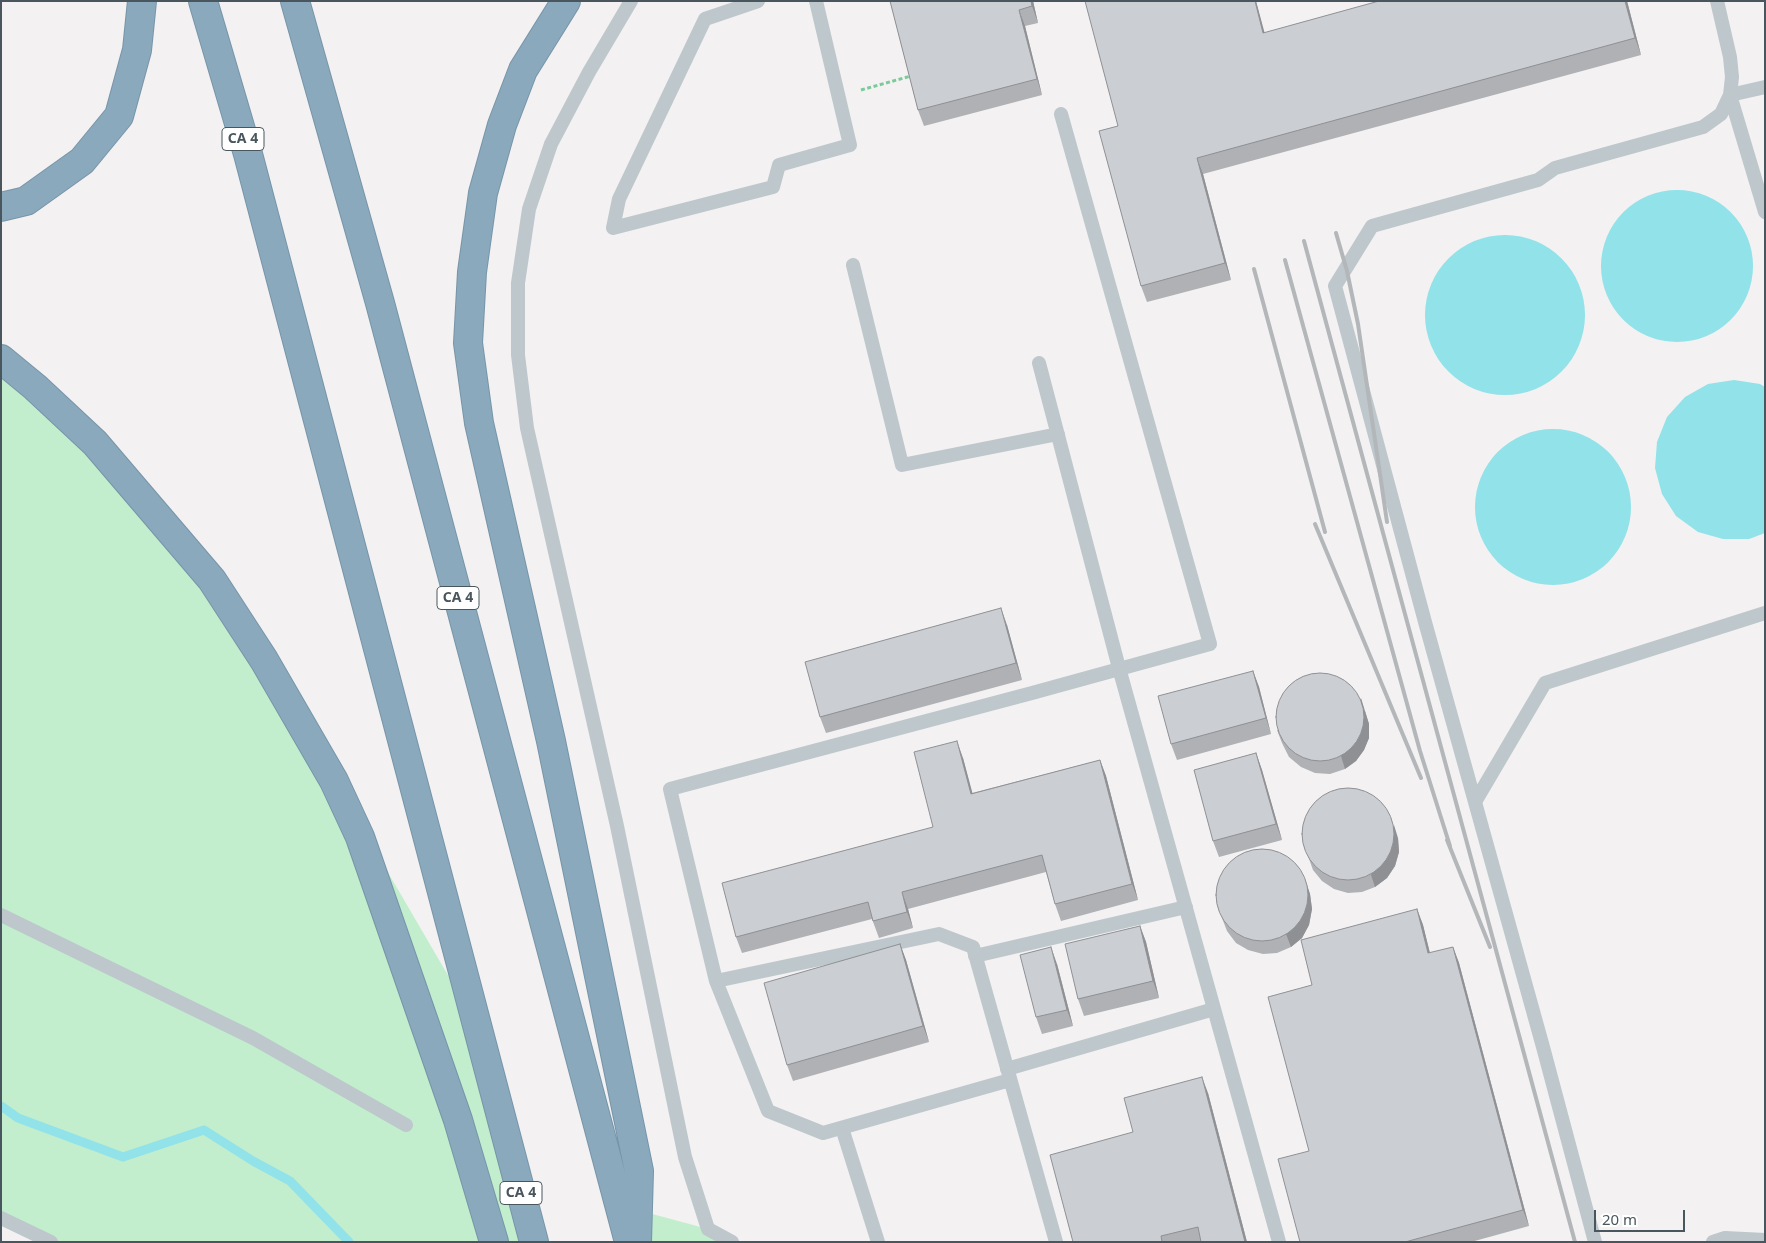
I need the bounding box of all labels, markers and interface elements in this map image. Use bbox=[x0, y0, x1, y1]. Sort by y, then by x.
road number: CA 4 bbox=[222, 128, 264, 150]
road number: CA 4 bbox=[437, 586, 479, 610]
road number: CA 4 bbox=[500, 1182, 542, 1204]
scale bar bbox=[1596, 1200, 1687, 1232]
text: 20 m bbox=[1602, 1209, 1637, 1229]

